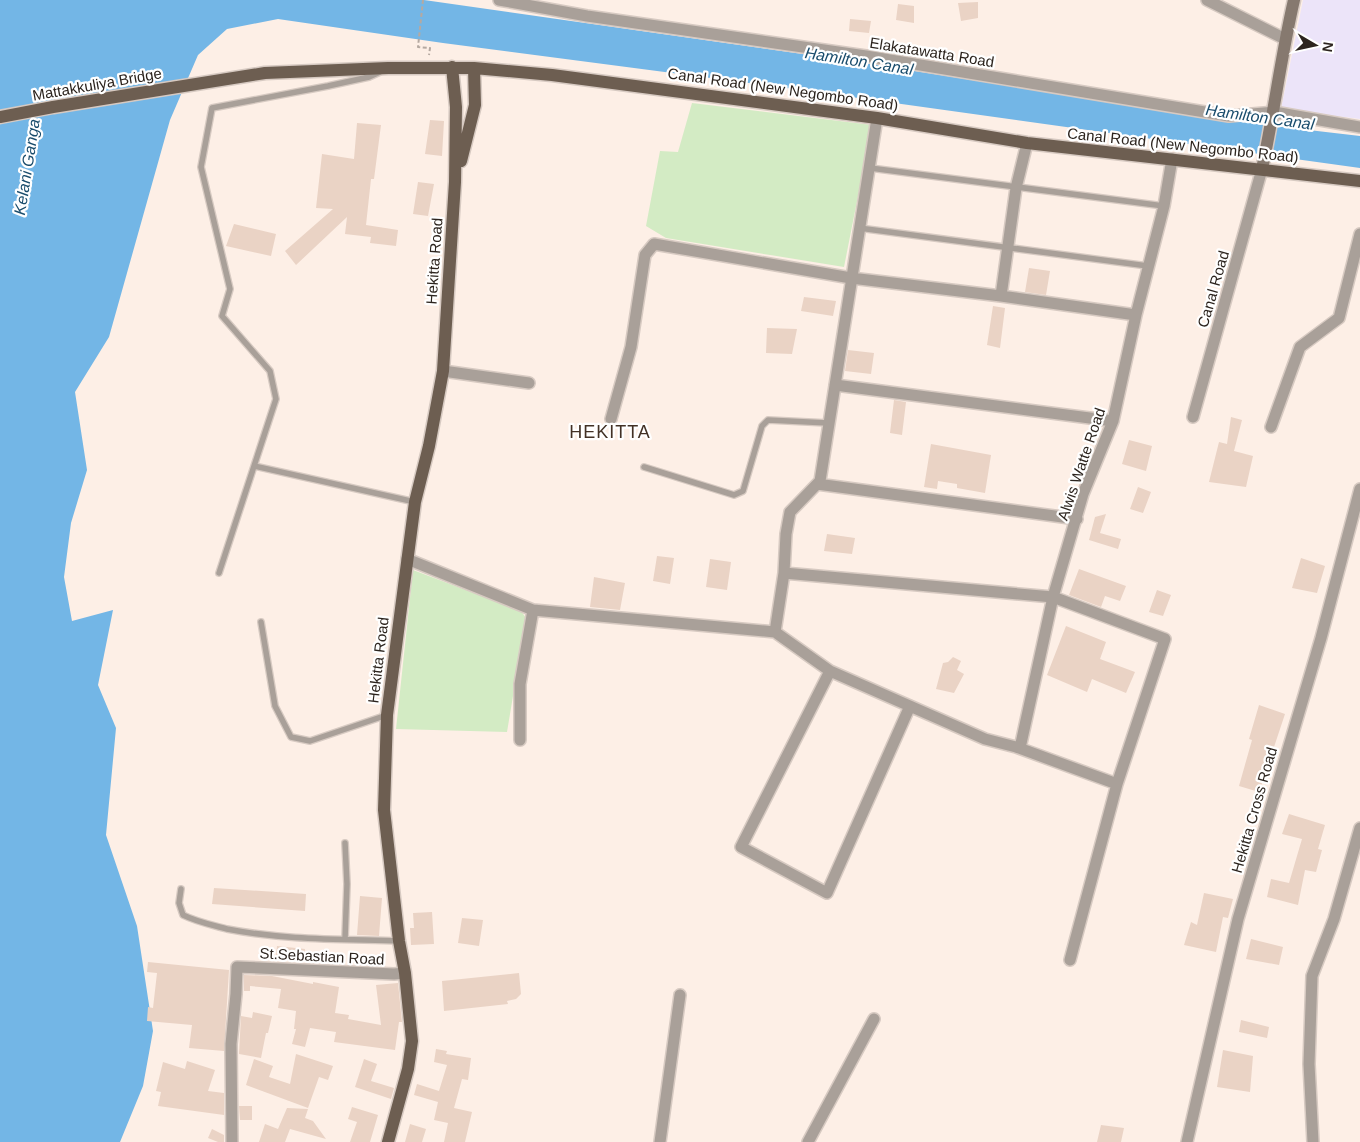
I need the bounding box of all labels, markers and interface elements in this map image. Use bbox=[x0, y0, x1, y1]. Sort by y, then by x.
north arrow bbox=[1290, 20, 1340, 70]
street label: Elakatawatta Road bbox=[868, 34, 996, 70]
text: N bbox=[1319, 41, 1337, 53]
water label: Hamilton Canal bbox=[804, 44, 915, 78]
street label: Mattakkuliya Bridge bbox=[31, 64, 163, 104]
street label: Canal Road (New Negombo Road) bbox=[667, 64, 899, 114]
water label: Hamilton Canal bbox=[1205, 101, 1316, 133]
water label: Kelani Ganga bbox=[11, 118, 43, 216]
street label: Canal Road (New Negombo Road) bbox=[1066, 124, 1300, 166]
street label: Hekitta Road bbox=[422, 217, 446, 305]
street label: Canal Road bbox=[1194, 249, 1232, 329]
street label: Alwis Watte Road bbox=[1054, 406, 1108, 522]
district label: HEKITTA bbox=[569, 422, 651, 442]
street label: Hekitta Road bbox=[364, 616, 392, 704]
street label: Hekitta Cross Road bbox=[1228, 745, 1280, 875]
street label: St.Sebastian Road bbox=[259, 944, 385, 968]

